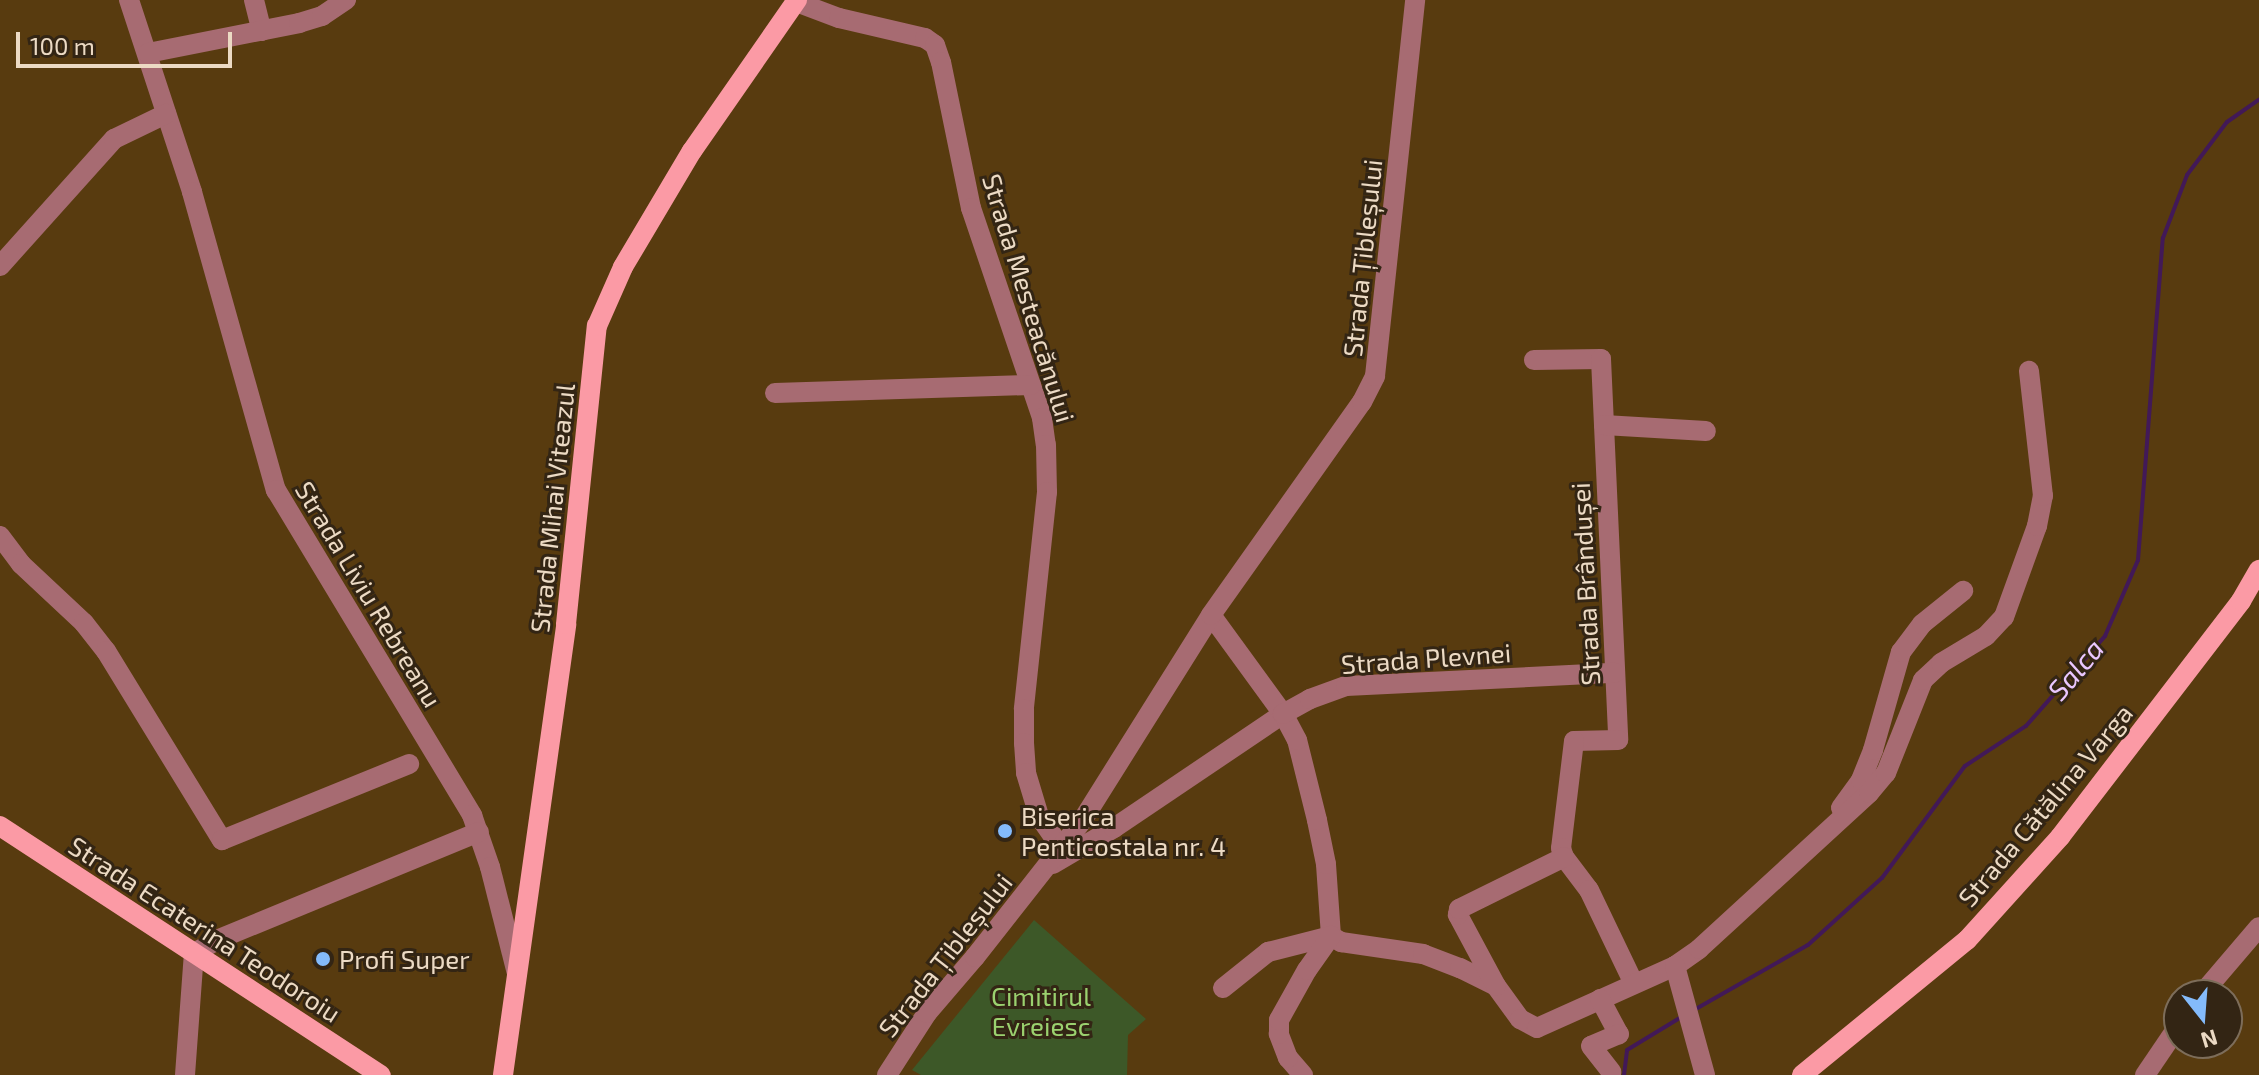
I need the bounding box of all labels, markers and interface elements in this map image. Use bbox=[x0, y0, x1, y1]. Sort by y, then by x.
scale bar bbox=[20, 16, 236, 66]
text: 100 m bbox=[30, 31, 95, 60]
street label: Strada Țibleșului bbox=[1336, 157, 1388, 359]
street label: Strada Mesteacănului bbox=[976, 170, 1082, 426]
street label: Strada Mihai Viteazul bbox=[523, 382, 581, 634]
street label: Strada Liviu Rebreanu bbox=[289, 476, 449, 712]
street label: Strada Brândușei bbox=[1564, 482, 1606, 686]
water label: Salca bbox=[2040, 632, 2110, 706]
street label: Strada Plevnei bbox=[1340, 637, 1512, 679]
street label: Strada Cătălina Varga bbox=[1951, 697, 2139, 913]
place label: Biserica Penticostala nr. 4 bbox=[1021, 800, 1226, 862]
marker: Biserica Penticostala nr. 4 bbox=[996, 822, 1014, 840]
street label: Strada Ecaterina Teodoroiu bbox=[63, 829, 347, 1029]
street label: Strada Țibleșului bbox=[871, 867, 1019, 1043]
place label: Profi Super bbox=[339, 943, 470, 975]
marker: Profi Super bbox=[314, 950, 332, 968]
north arrow bbox=[2163, 979, 2243, 1059]
park label: Cimitirul Evreiesc bbox=[991, 980, 1091, 1042]
text: N bbox=[2198, 1025, 2221, 1055]

